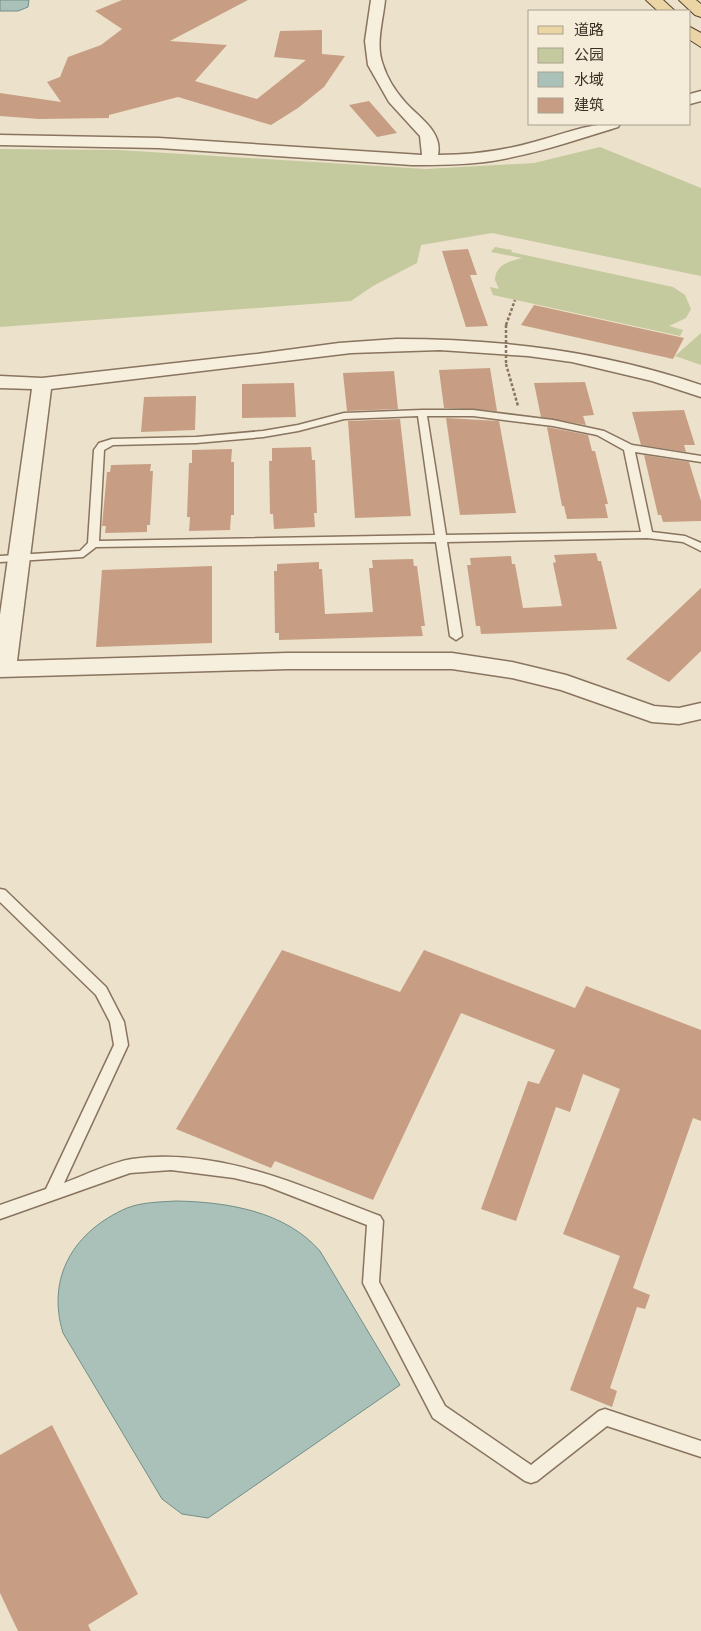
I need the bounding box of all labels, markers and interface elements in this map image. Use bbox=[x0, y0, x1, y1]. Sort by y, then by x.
legend bbox=[528, 10, 691, 125]
text: 道路 bbox=[574, 20, 604, 39]
text: 公园 bbox=[574, 45, 604, 64]
text: 水域 bbox=[574, 70, 604, 89]
text: 建筑 bbox=[574, 95, 604, 114]

